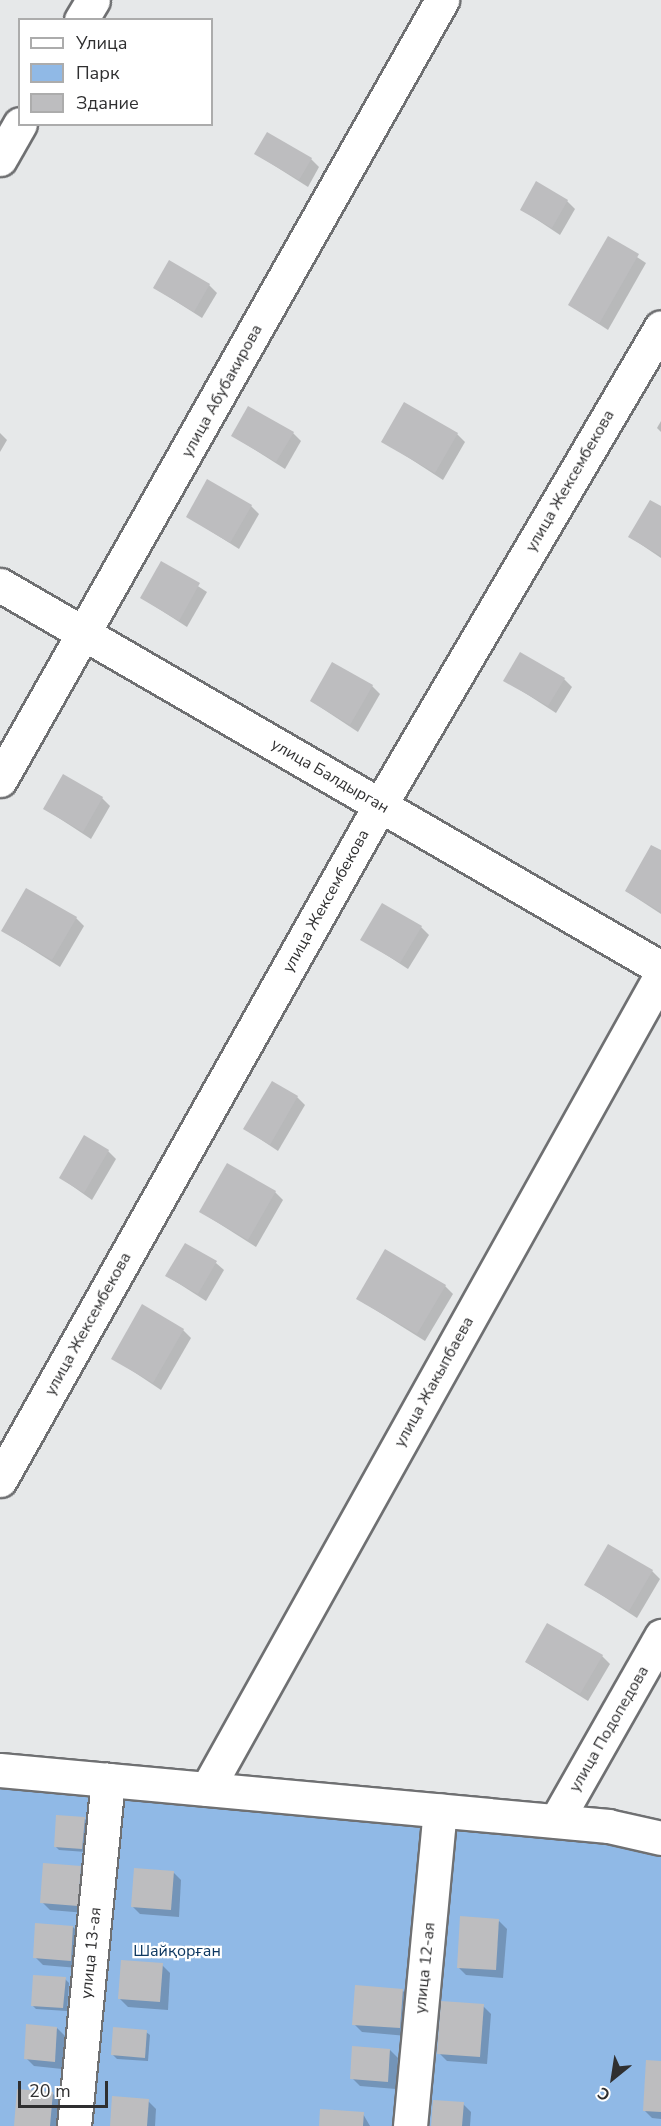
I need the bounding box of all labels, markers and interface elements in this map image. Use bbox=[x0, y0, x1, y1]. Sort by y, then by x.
legend bbox=[18, 18, 213, 126]
text: Улица bbox=[76, 31, 127, 55]
text: Парк bbox=[76, 61, 119, 85]
text: Здание bbox=[76, 91, 139, 115]
street label: улица Абубакирова bbox=[178, 321, 266, 461]
street label: улица Жексембекова bbox=[522, 407, 618, 555]
street label: улица Балдырган bbox=[268, 735, 392, 817]
street label: улица Жексембекова bbox=[279, 826, 373, 976]
street label: улица Жексембекова bbox=[41, 1249, 135, 1399]
street label: улица Жакыпбаева bbox=[390, 1313, 478, 1451]
street label: улица Подопедова bbox=[565, 1663, 653, 1795]
street label: улица 13-ая bbox=[77, 1906, 105, 2000]
street label: улица 12-ая bbox=[411, 1921, 439, 2015]
park label: Шайқорған bbox=[133, 1941, 221, 1961]
north arrow bbox=[583, 2048, 643, 2108]
scale bar bbox=[21, 2069, 111, 2107]
text: 20 m bbox=[29, 2079, 71, 2103]
text: С bbox=[594, 2081, 614, 2106]

